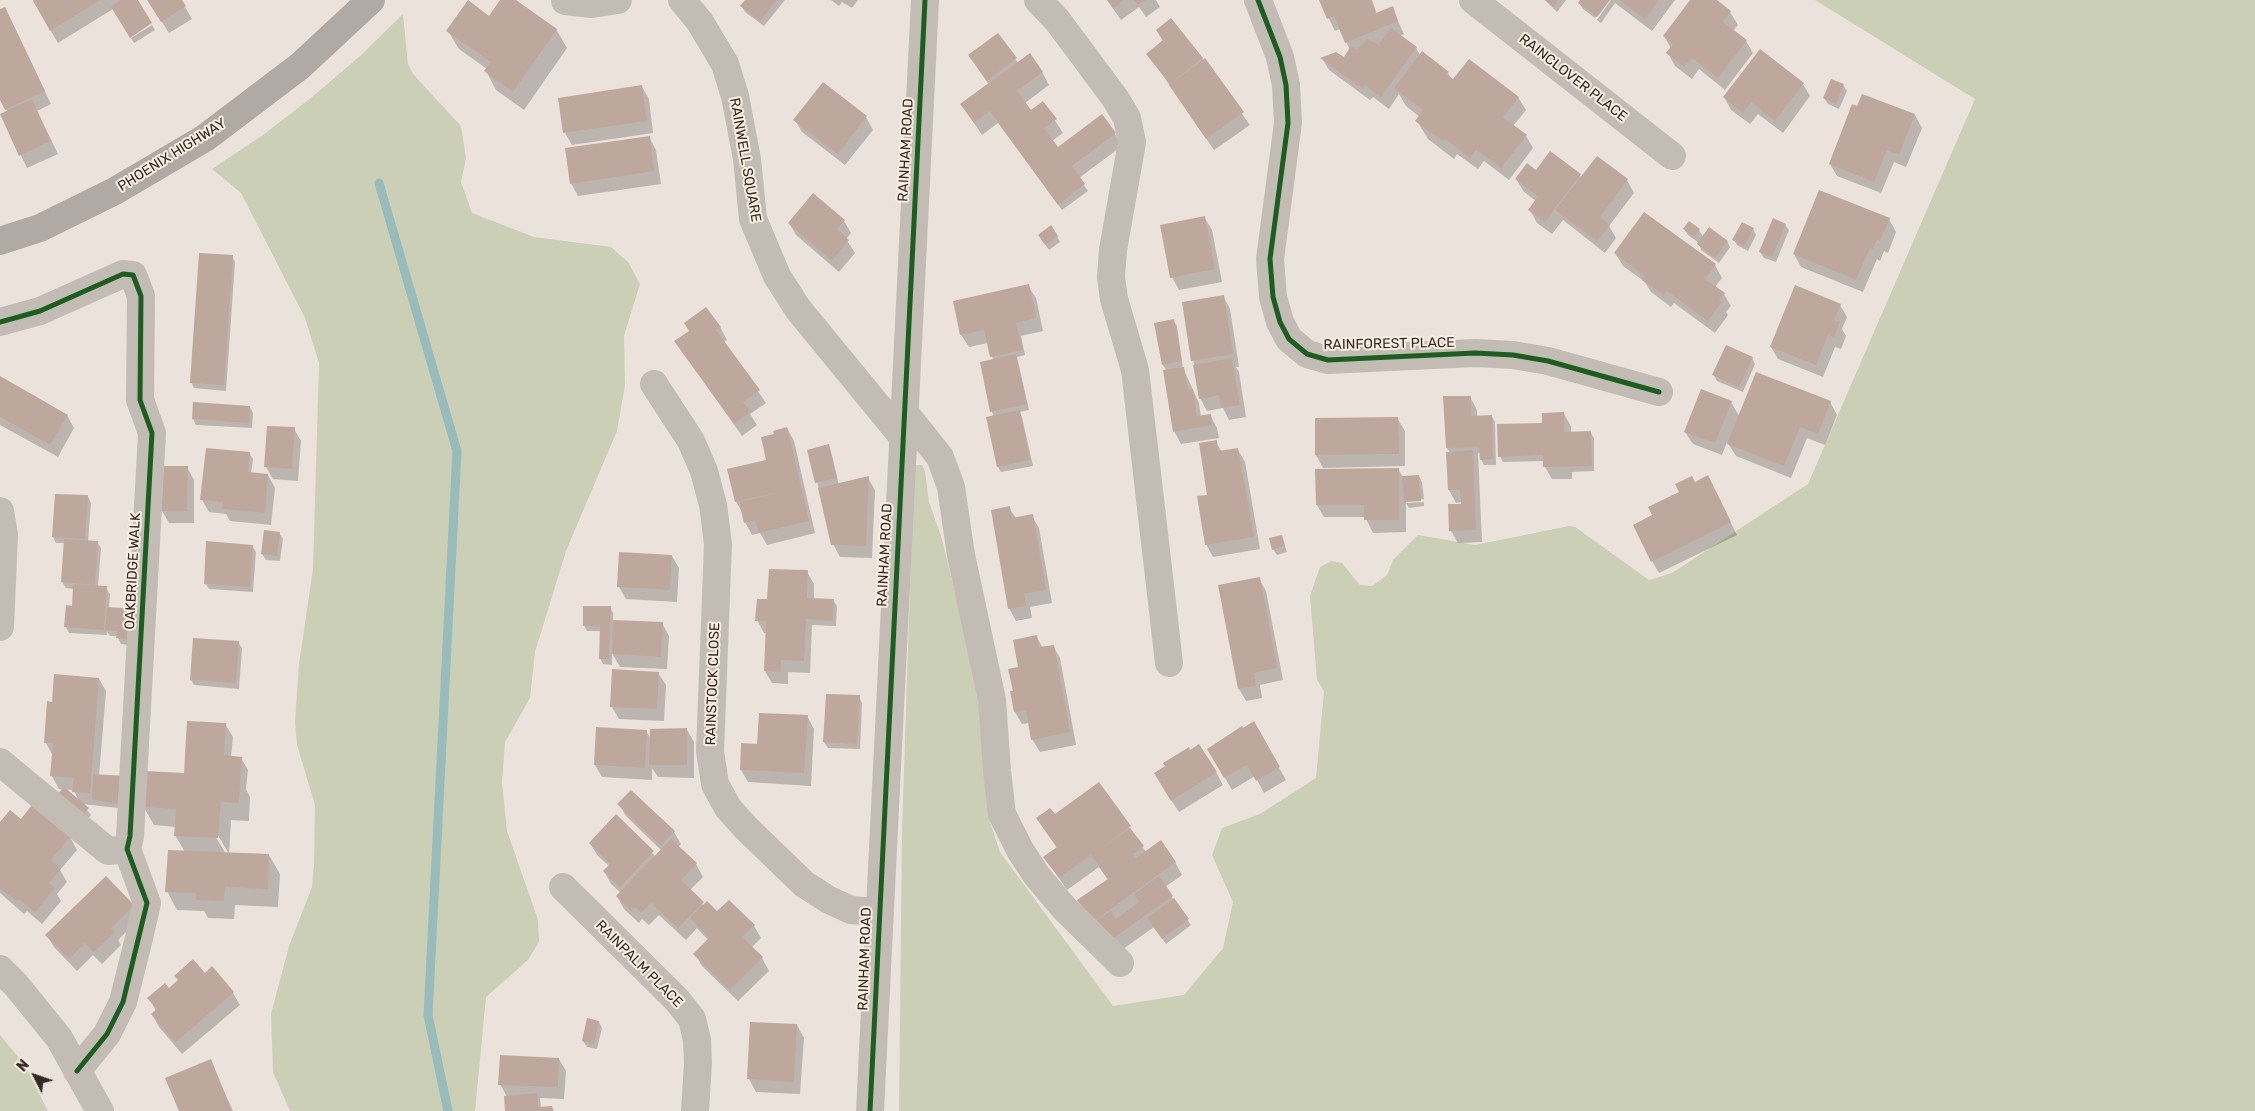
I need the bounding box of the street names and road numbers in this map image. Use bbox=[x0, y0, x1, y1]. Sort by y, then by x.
street label: RAINCLOVER PLACE bbox=[1516, 31, 1630, 125]
street label: RAINWELL SQUARE bbox=[726, 97, 764, 223]
street label: RAINHAM ROAD bbox=[895, 98, 917, 202]
street label: PHOENIX HIGHWAY bbox=[115, 115, 229, 195]
street label: RAINFOREST PLACE bbox=[1323, 334, 1455, 354]
street label: RAINHAM ROAD bbox=[874, 503, 896, 607]
street label: OAKBRIDGE WALK bbox=[122, 512, 144, 630]
street label: RAINSTOCK CLOSE bbox=[702, 622, 724, 746]
street label: RAINHAM ROAD bbox=[855, 907, 875, 1011]
street label: RAINPALM PLACE bbox=[592, 917, 686, 1011]

